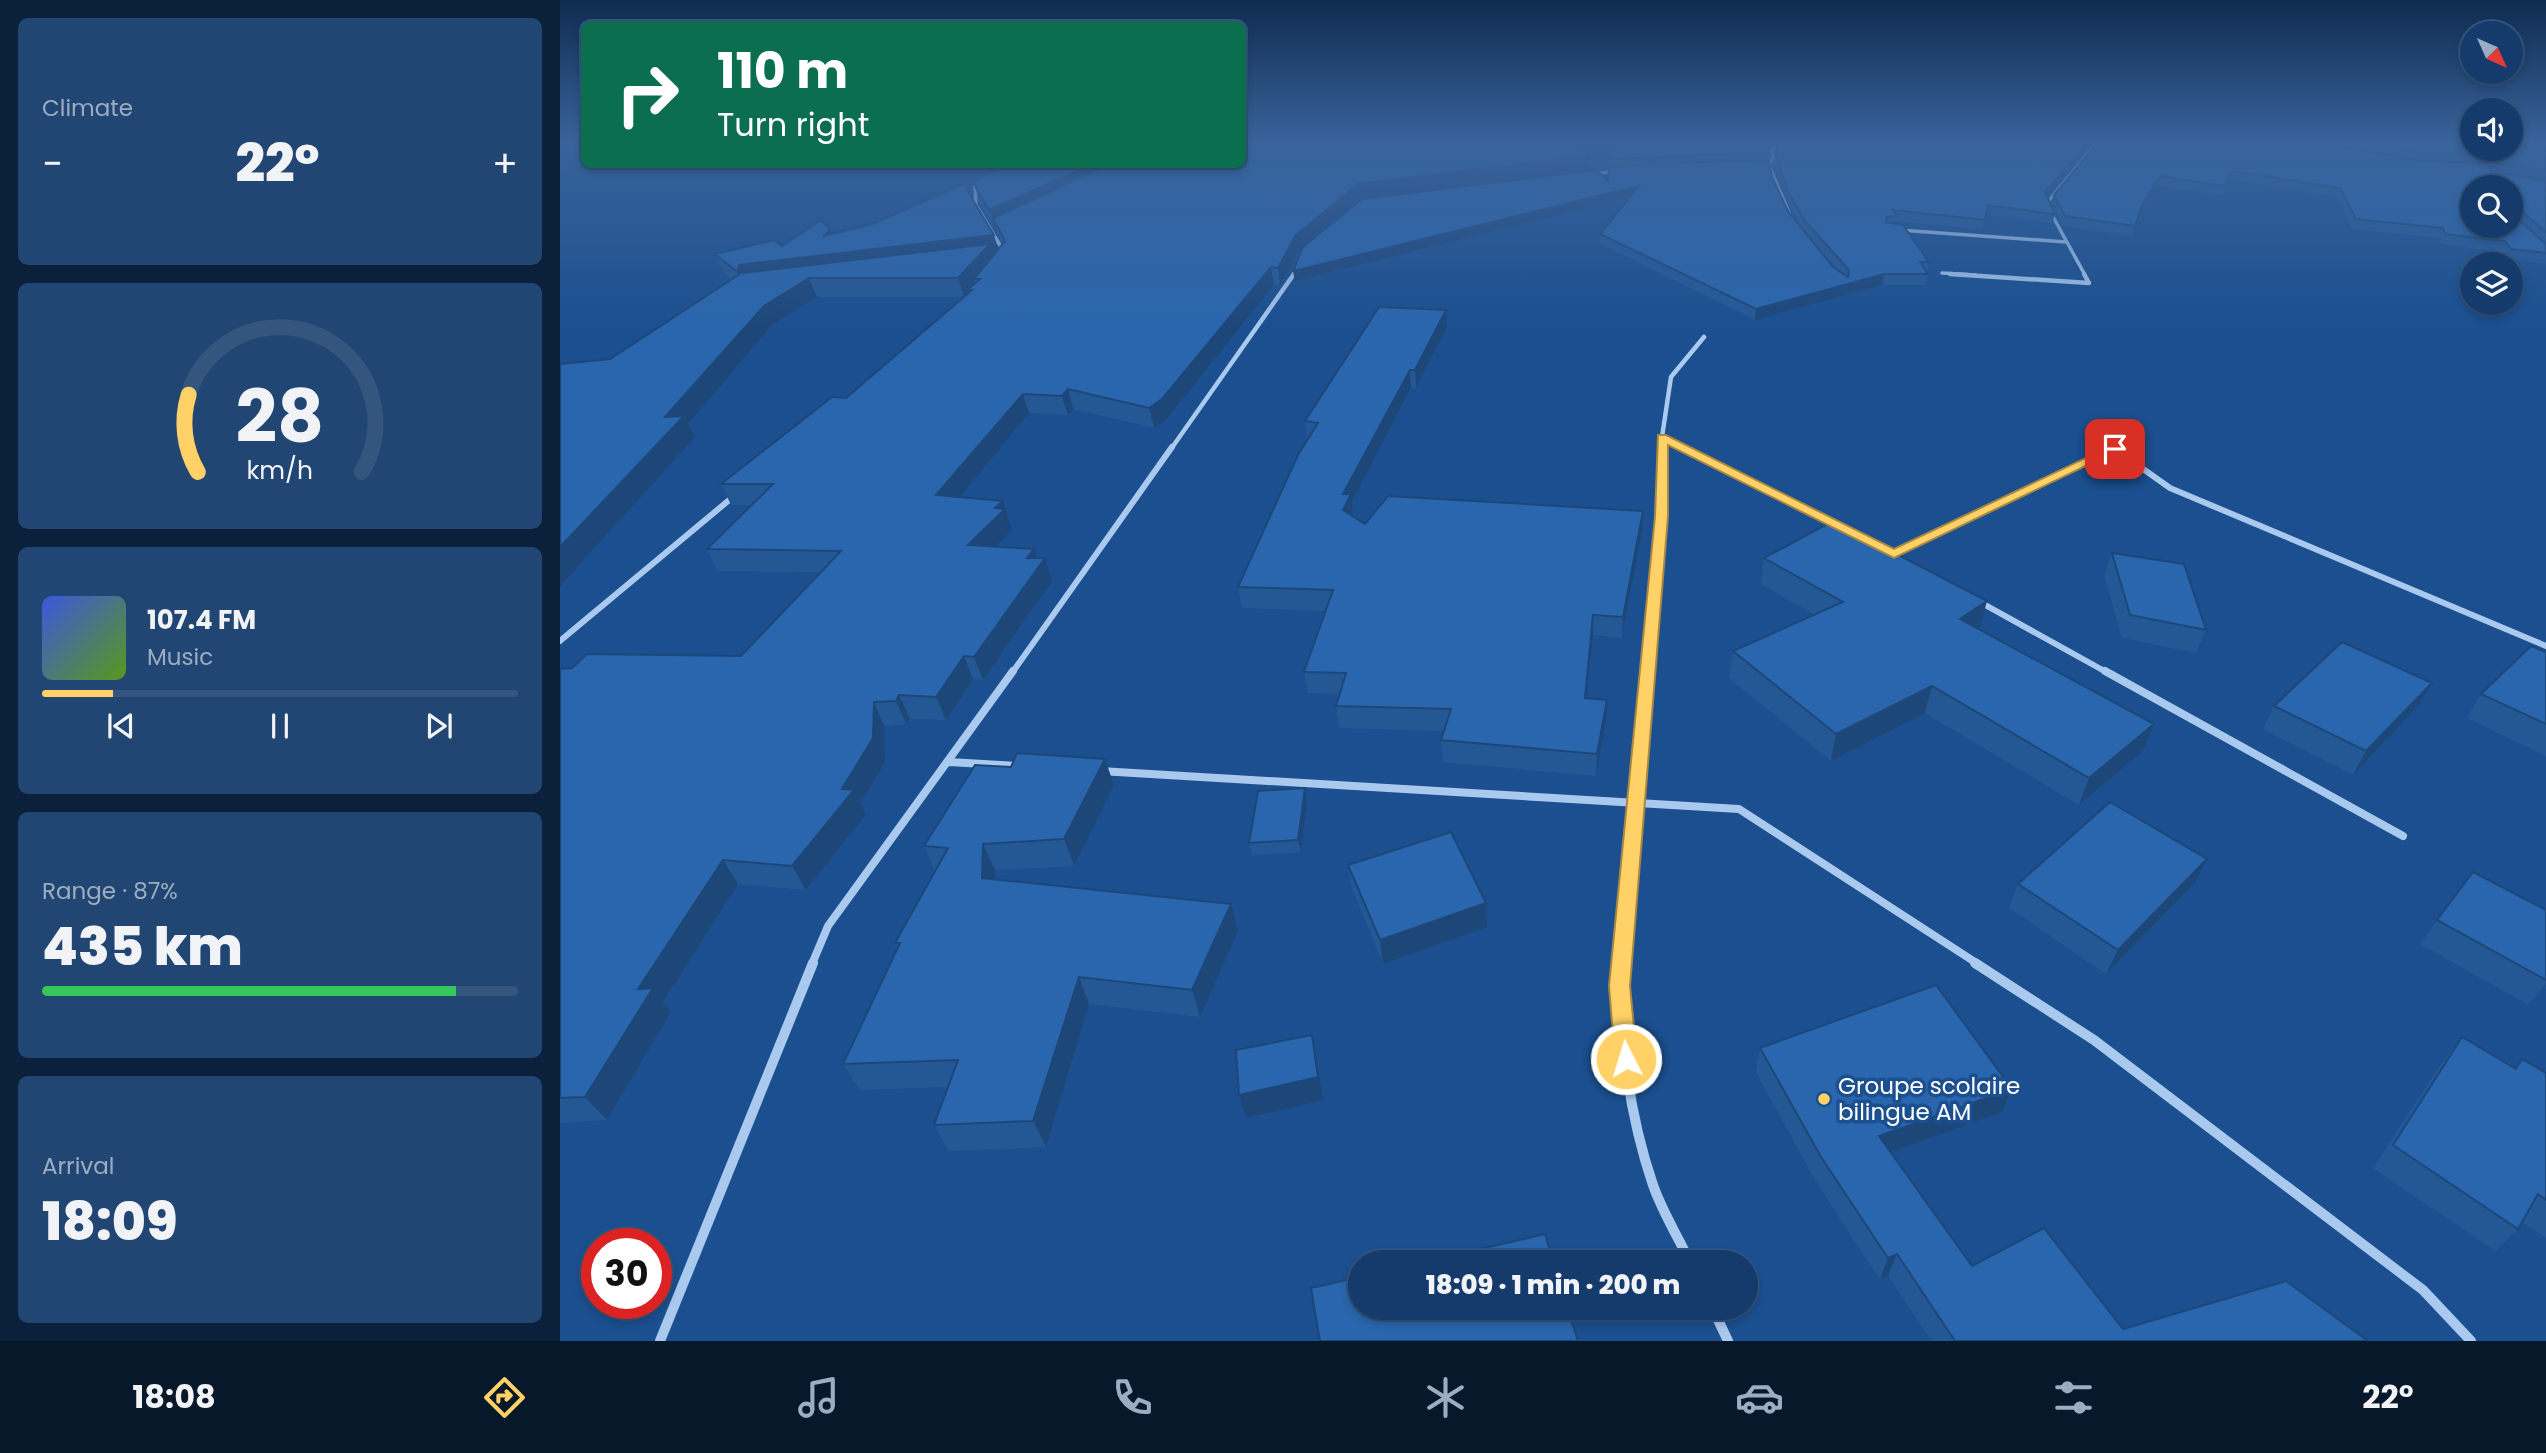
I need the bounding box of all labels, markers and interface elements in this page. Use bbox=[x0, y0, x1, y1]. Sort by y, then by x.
north arrow bbox=[2460, 21, 2524, 84]
map controls bbox=[2460, 21, 2523, 315]
text: 110 m bbox=[717, 37, 848, 105]
icon: right bbox=[602, 49, 693, 140]
text: Climate bbox=[42, 92, 133, 124]
button: sound bbox=[2460, 98, 2523, 161]
text: Turn right bbox=[717, 102, 869, 147]
text: 22° bbox=[235, 127, 320, 200]
text: − bbox=[42, 137, 63, 190]
text: + bbox=[492, 137, 518, 190]
button: search bbox=[2460, 175, 2523, 238]
button: layers bbox=[2460, 252, 2523, 315]
text: 28 bbox=[236, 366, 324, 467]
pin bbox=[2085, 419, 2145, 479]
icon: arrive bbox=[2096, 430, 2134, 468]
text: km/h bbox=[247, 453, 313, 488]
text: 107.4 FM bbox=[147, 602, 256, 638]
text: Music bbox=[147, 641, 213, 673]
icon: previous bbox=[102, 707, 140, 745]
icon: pause bbox=[261, 707, 299, 745]
icon: next bbox=[420, 707, 458, 745]
text: Range · 87% bbox=[42, 875, 178, 907]
text: 435 km bbox=[42, 910, 243, 983]
position arrow bbox=[1589, 1022, 1663, 1096]
place label: Groupe scolaire bilingue AM bbox=[1838, 1070, 2020, 1128]
marker: Groupe scolaire bilingue AM bbox=[1816, 1091, 1832, 1107]
text: Arrival bbox=[42, 1150, 114, 1182]
text: 18:09 bbox=[42, 1185, 177, 1258]
speed limit sign: 30 bbox=[581, 1228, 672, 1319]
text: 18:09 · 1 min · 200 m bbox=[1426, 1267, 1680, 1303]
icon: directions bbox=[480, 1373, 529, 1422]
icon: music bbox=[794, 1373, 843, 1422]
icon: phone bbox=[1108, 1373, 1157, 1422]
icon: climate bbox=[1421, 1373, 1470, 1422]
icon: car bbox=[1735, 1373, 1784, 1422]
icon: filters bbox=[2049, 1373, 2098, 1422]
text: 18:08 bbox=[132, 1374, 216, 1419]
text: 22° bbox=[2362, 1374, 2414, 1419]

